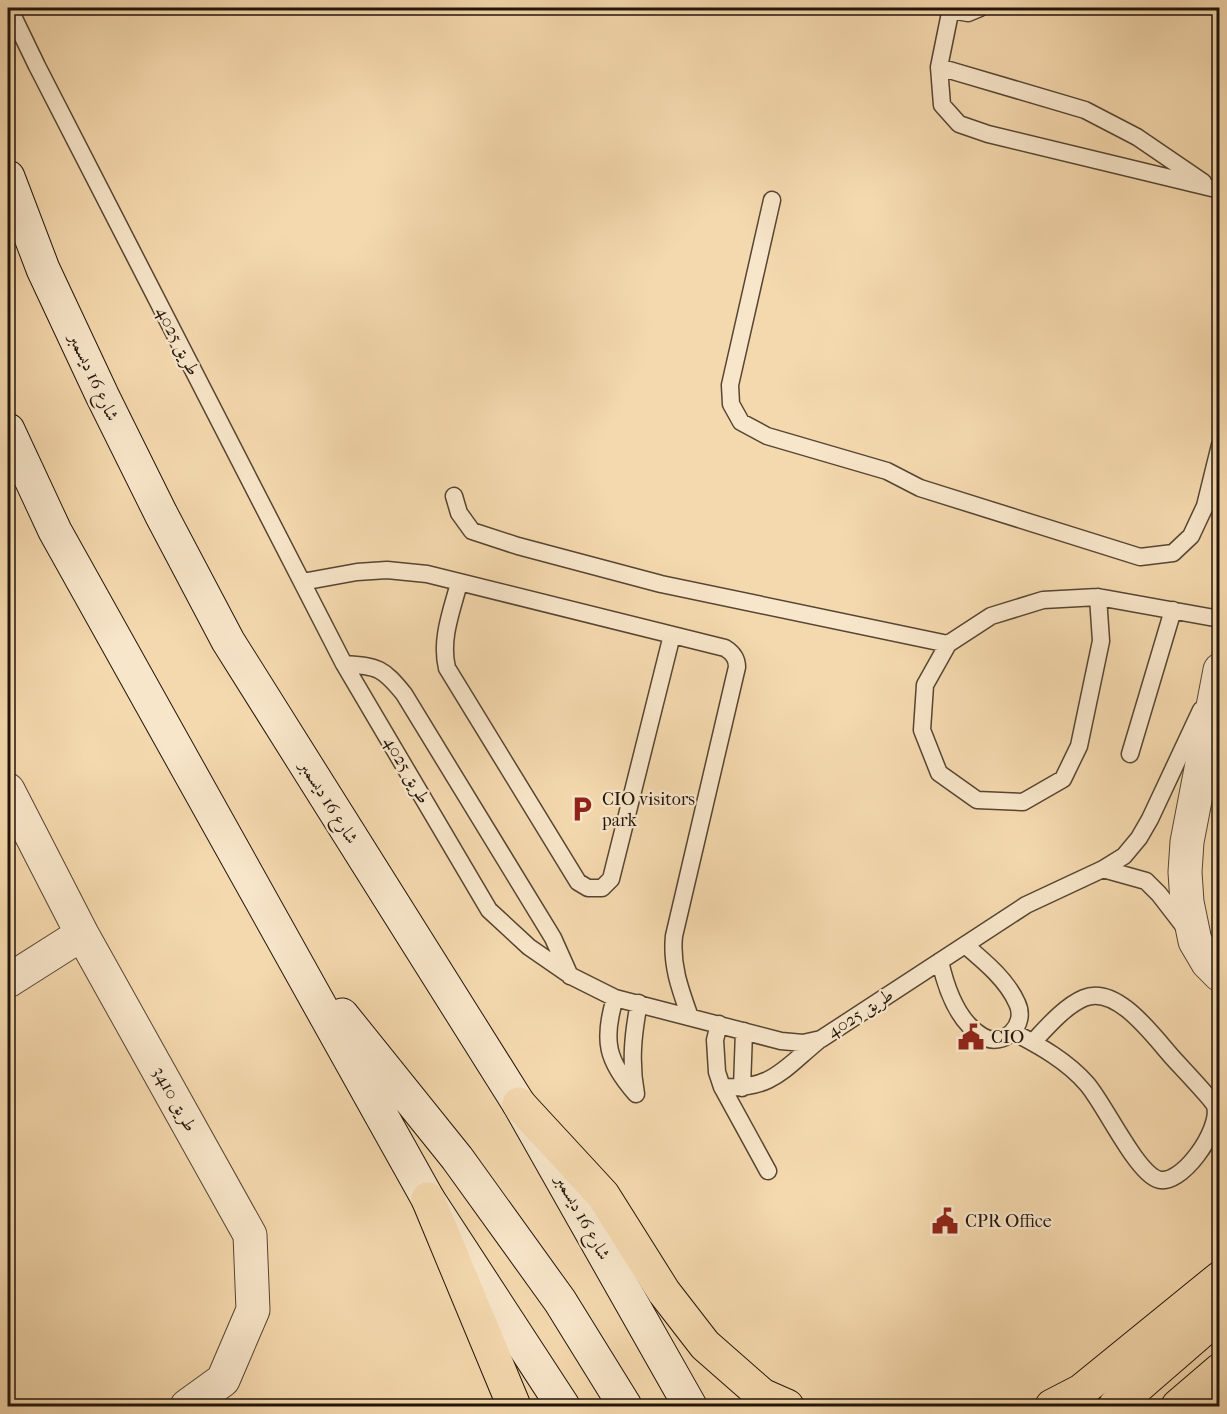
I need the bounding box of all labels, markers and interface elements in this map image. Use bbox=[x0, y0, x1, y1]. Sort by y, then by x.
street label: طريق 4025 bbox=[150, 303, 204, 380]
street label: شارع 16 ديسمبر bbox=[60, 328, 123, 426]
street label: طريق 4025 bbox=[378, 733, 434, 808]
street label: شارع 16 ديسمبر bbox=[290, 755, 362, 850]
place label: CIO visitors park bbox=[601, 789, 695, 831]
parking icon: CIO visitors park bbox=[567, 794, 597, 824]
street label: طريق 4025 bbox=[823, 984, 898, 1043]
public building icon: CIO bbox=[956, 1022, 986, 1052]
place label: CIO bbox=[991, 1027, 1024, 1048]
street label: طريق 3410 bbox=[147, 1063, 201, 1136]
street label: شارع 16 ديسمبر bbox=[546, 1169, 615, 1265]
public building icon: CPR Office bbox=[930, 1206, 960, 1236]
place label: CPR Office bbox=[965, 1211, 1052, 1232]

